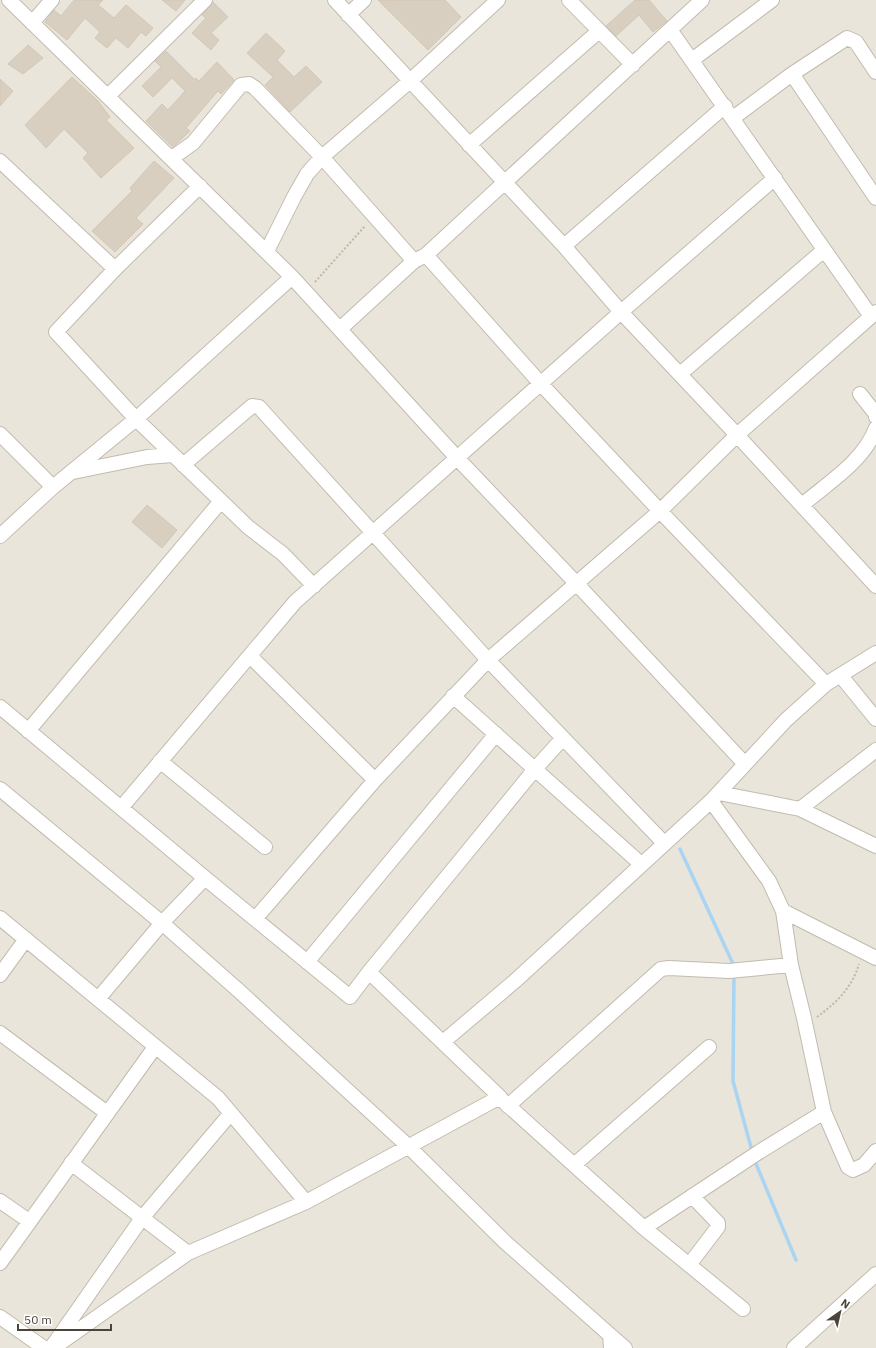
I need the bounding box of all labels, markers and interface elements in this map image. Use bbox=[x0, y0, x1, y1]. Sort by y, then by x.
north arrow bbox=[820, 1292, 860, 1332]
text: N bbox=[838, 1296, 853, 1312]
scale bar bbox=[18, 1306, 111, 1332]
text: 50 m bbox=[24, 1312, 52, 1327]

